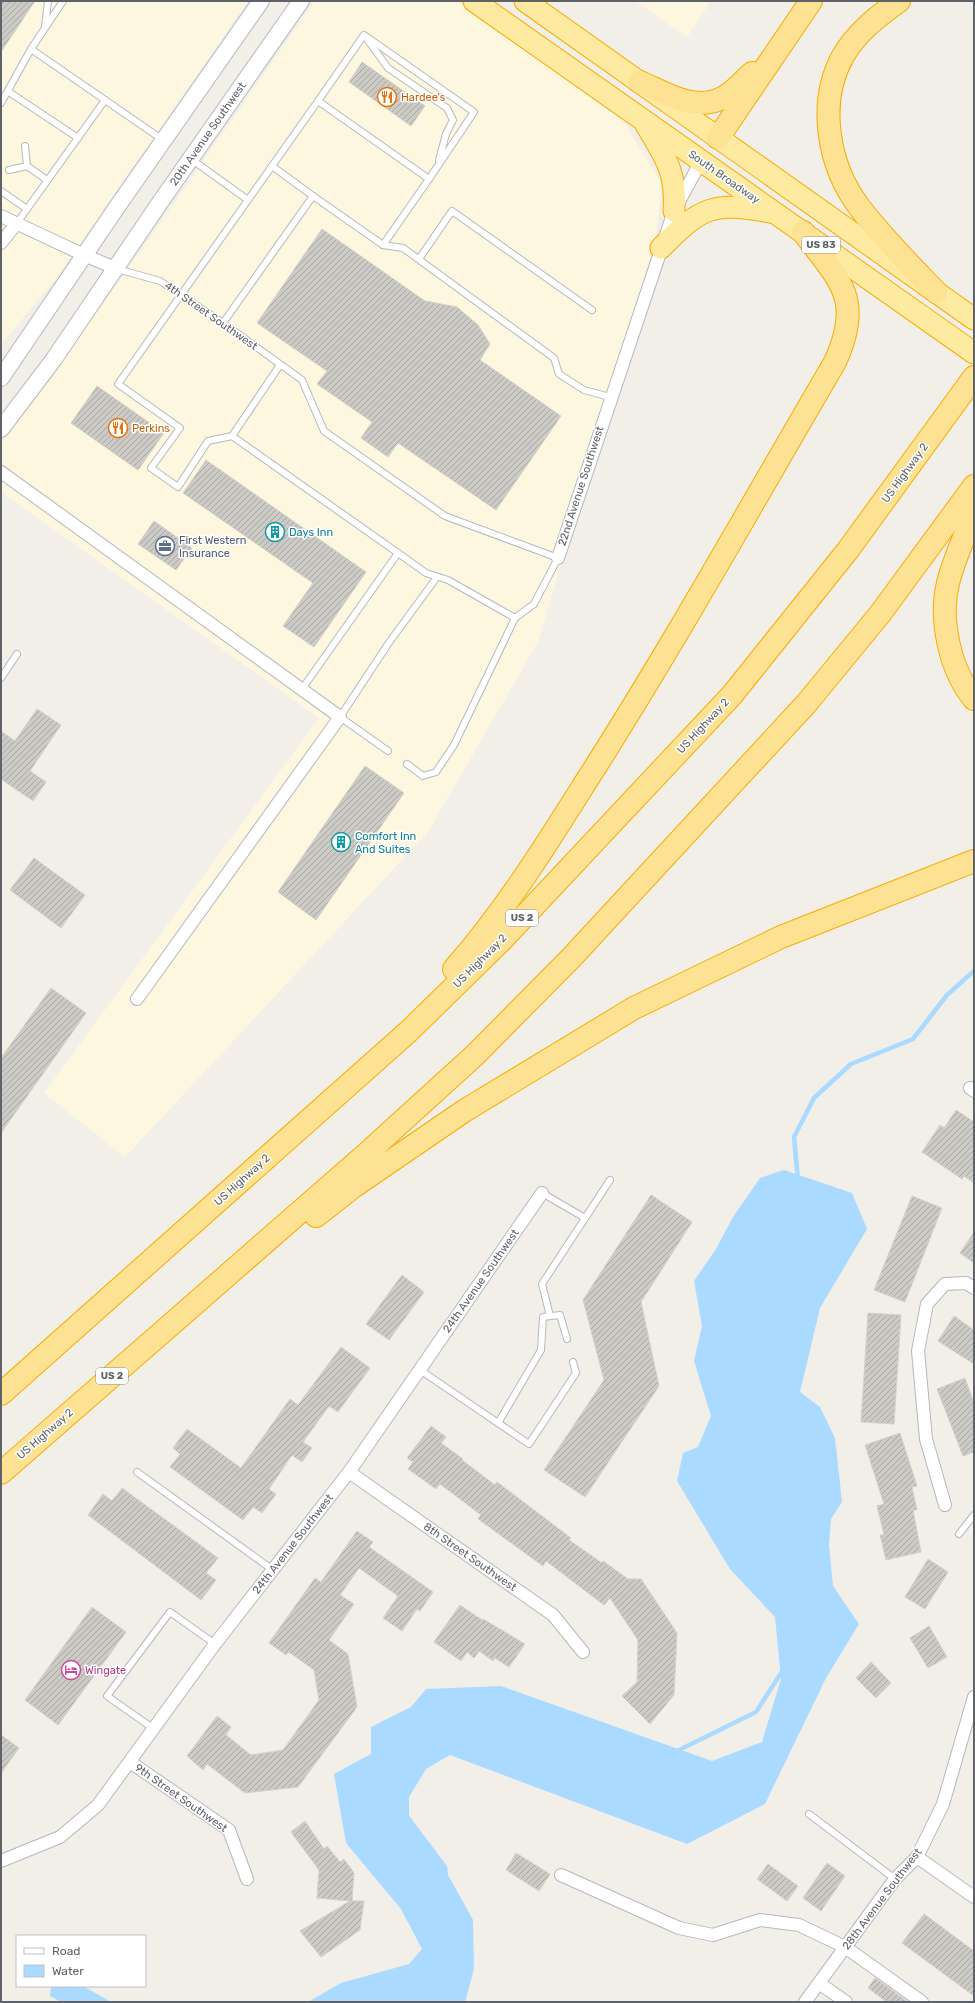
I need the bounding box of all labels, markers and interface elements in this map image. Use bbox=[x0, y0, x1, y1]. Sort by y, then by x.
street label: 20th Avenue Southwest bbox=[167, 79, 249, 188]
restaurant icon: Hardee's bbox=[376, 86, 398, 108]
place label: Hardee's bbox=[401, 91, 446, 104]
street label: South Broadway bbox=[686, 147, 762, 207]
road number: US 83 bbox=[802, 237, 840, 253]
street label: 4th Street Southwest bbox=[162, 279, 261, 353]
restaurant icon: Perkins bbox=[107, 417, 129, 439]
place label: Perkins bbox=[132, 422, 170, 435]
street label: 22nd Avenue Southwest bbox=[555, 424, 607, 548]
street label: US Highway 2 bbox=[879, 441, 931, 505]
building icon: Days Inn bbox=[264, 521, 286, 543]
place label: Days Inn bbox=[289, 526, 333, 539]
place label: First Western Insurance bbox=[179, 534, 246, 560]
office icon: First Western Insurance bbox=[154, 535, 176, 557]
street label: US Highway 2 bbox=[674, 696, 732, 756]
place label: Comfort Inn And Suites bbox=[355, 830, 416, 856]
building icon: Comfort Inn And Suites bbox=[330, 831, 352, 853]
road number: US 2 bbox=[506, 910, 538, 926]
street label: US Highway 2 bbox=[450, 931, 510, 991]
street label: US Highway 2 bbox=[211, 1152, 273, 1208]
street label: 24th Avenue Southwest bbox=[440, 1226, 522, 1335]
road number: US 2 bbox=[96, 1368, 128, 1384]
street label: US Highway 2 bbox=[14, 1406, 76, 1462]
street label: 24th Avenue Southwest bbox=[250, 1491, 336, 1597]
street label: 8th Street Southwest bbox=[421, 1520, 520, 1594]
hotel icon: Wingate bbox=[60, 1659, 82, 1681]
place label: Wingate bbox=[85, 1664, 126, 1677]
street label: 9th Street Southwest bbox=[132, 1761, 230, 1835]
street label: 28th Avenue Southwest bbox=[840, 1845, 925, 1952]
legend bbox=[16, 1935, 146, 1987]
text: Road bbox=[52, 1944, 80, 1958]
text: Water bbox=[52, 1964, 84, 1978]

